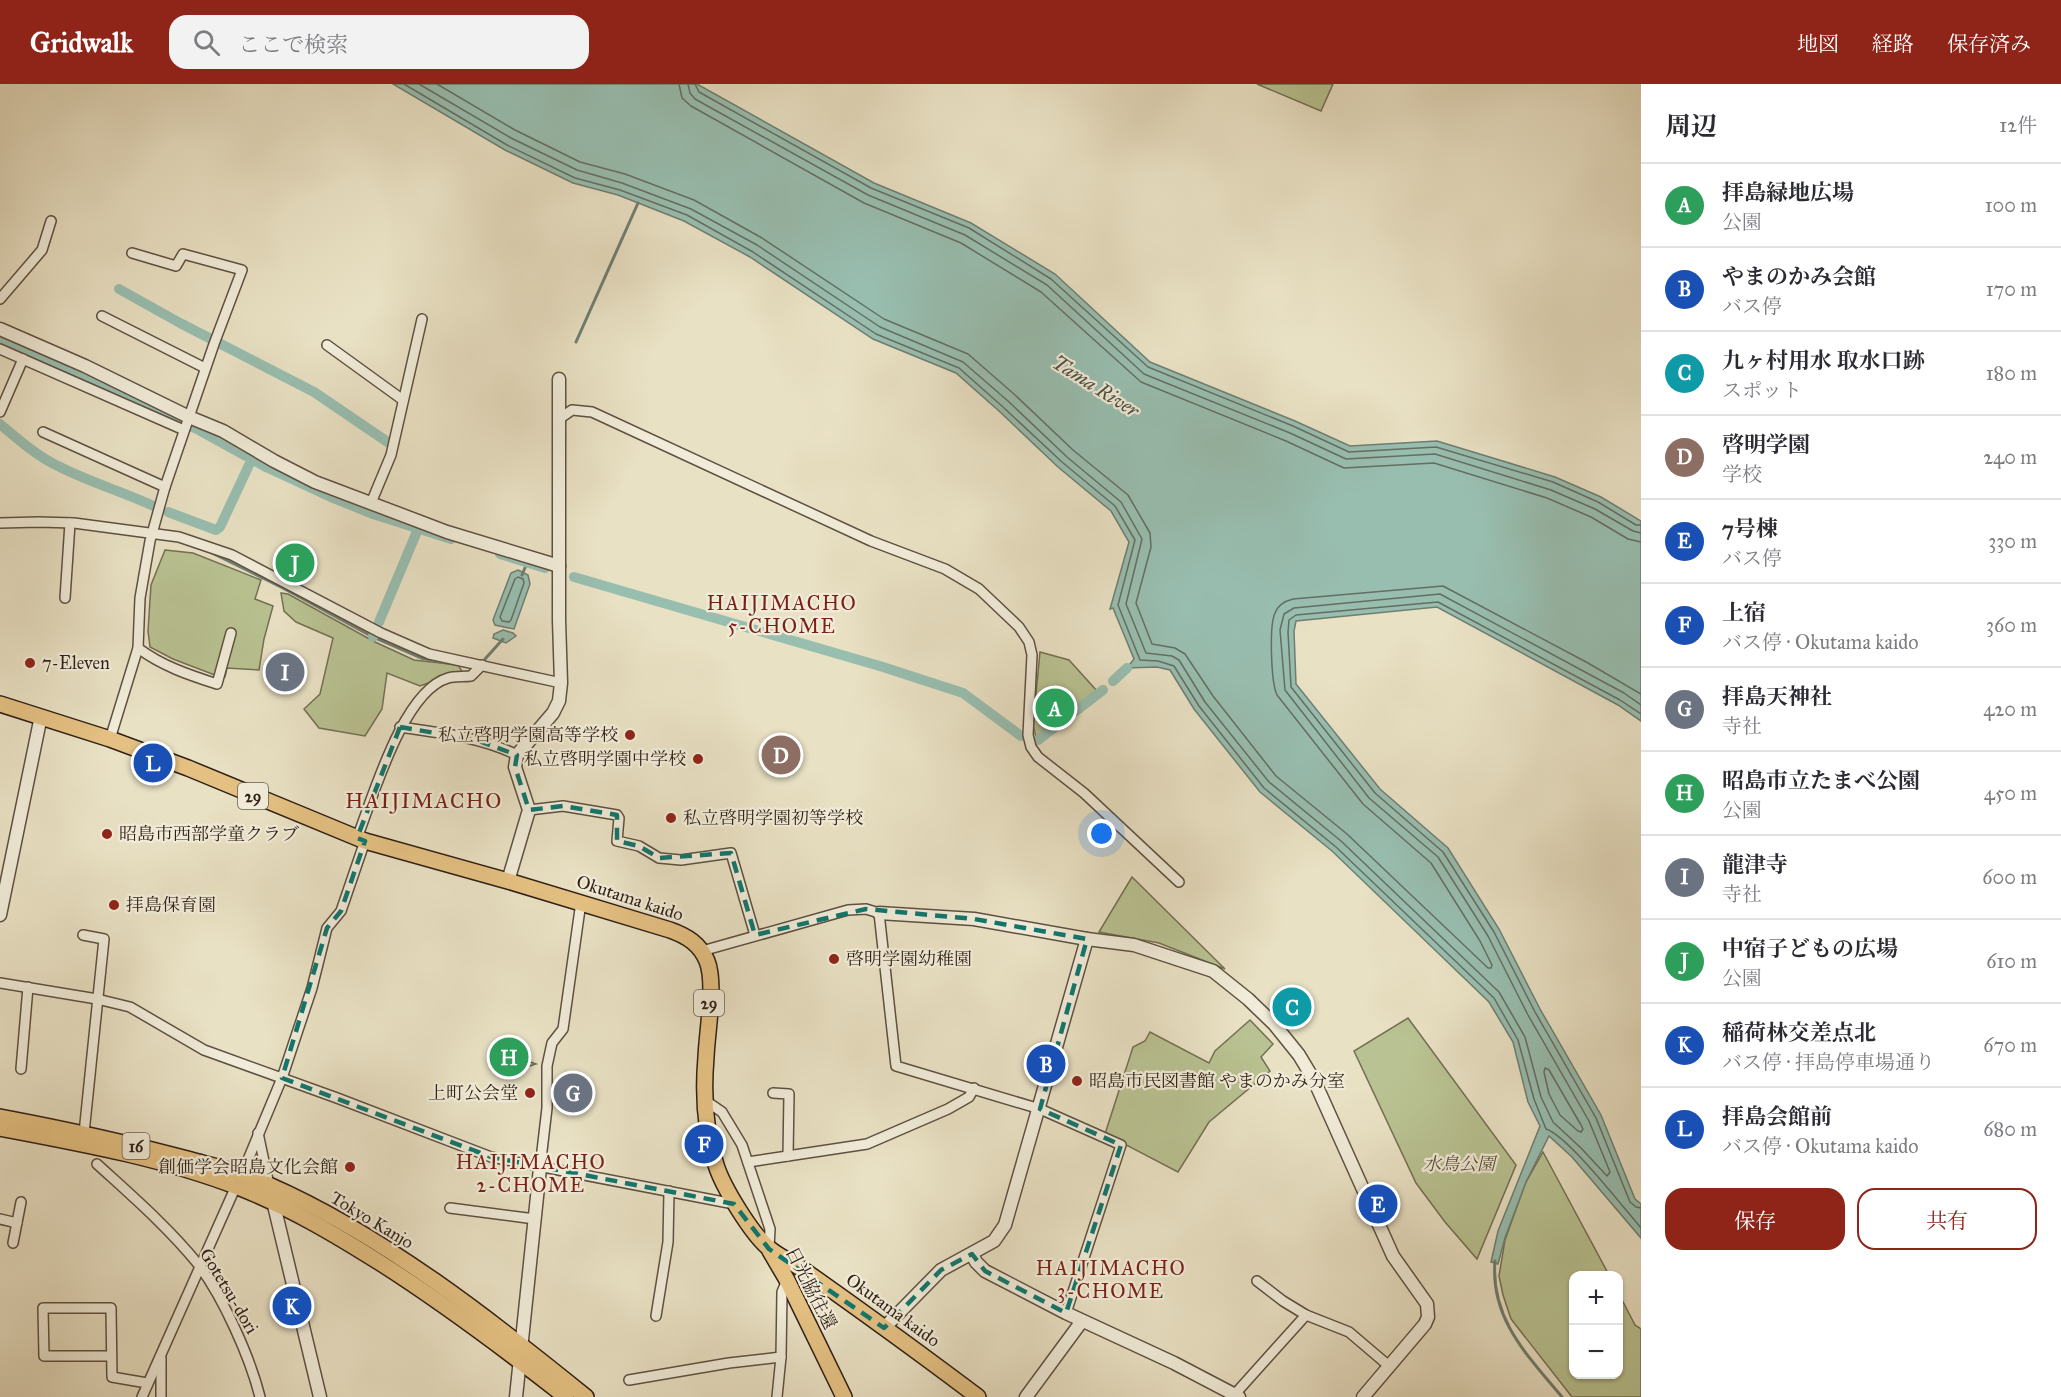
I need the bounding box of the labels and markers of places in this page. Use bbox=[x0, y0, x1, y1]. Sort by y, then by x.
pin: J bbox=[276, 540, 314, 586]
pin: I bbox=[266, 650, 304, 694]
place label: 7-Eleven bbox=[42, 652, 110, 674]
marker: 7-Eleven bbox=[23, 656, 37, 670]
pin: A bbox=[1036, 686, 1074, 730]
place label: 私立啓明学園高等学校 bbox=[438, 724, 618, 746]
marker: 私立啓明学園高等学校 bbox=[623, 728, 637, 742]
pin: D bbox=[762, 732, 800, 778]
pin: L bbox=[134, 740, 172, 786]
place label: 私立啓明学園中学校 bbox=[524, 748, 686, 770]
marker: 私立啓明学園中学校 bbox=[691, 752, 705, 766]
place label: 私立啓明学園初等学校 bbox=[683, 807, 863, 829]
marker: 私立啓明学園初等学校 bbox=[664, 811, 678, 825]
place label: 昭島市西部学童クラブ bbox=[119, 823, 299, 845]
marker: 昭島市西部学童クラブ bbox=[100, 827, 114, 841]
place label: 拝島保育園 bbox=[126, 894, 216, 916]
marker: 拝島保育園 bbox=[107, 898, 121, 912]
place label: 啓明学園幼稚園 bbox=[846, 948, 972, 970]
marker: 啓明学園幼稚園 bbox=[827, 952, 841, 966]
pin: C bbox=[1272, 984, 1312, 1030]
pin: H bbox=[490, 1034, 528, 1080]
pin: B bbox=[1026, 1042, 1066, 1086]
pin: G bbox=[554, 1070, 592, 1116]
place label: 昭島市民図書館 やまのかみ分室 bbox=[1089, 1070, 1345, 1092]
marker: 昭島市民図書館 やまのかみ分室 bbox=[1070, 1074, 1084, 1088]
place label: 上町公会堂 bbox=[428, 1082, 518, 1104]
marker: 上町公会堂 bbox=[523, 1086, 537, 1100]
pin: F bbox=[684, 1122, 724, 1166]
place label: 創価学会昭島文化会館 bbox=[158, 1156, 338, 1178]
marker: 創価学会昭島文化会館 bbox=[343, 1160, 357, 1174]
pin: E bbox=[1358, 1182, 1398, 1226]
pin: K bbox=[272, 1284, 312, 1328]

